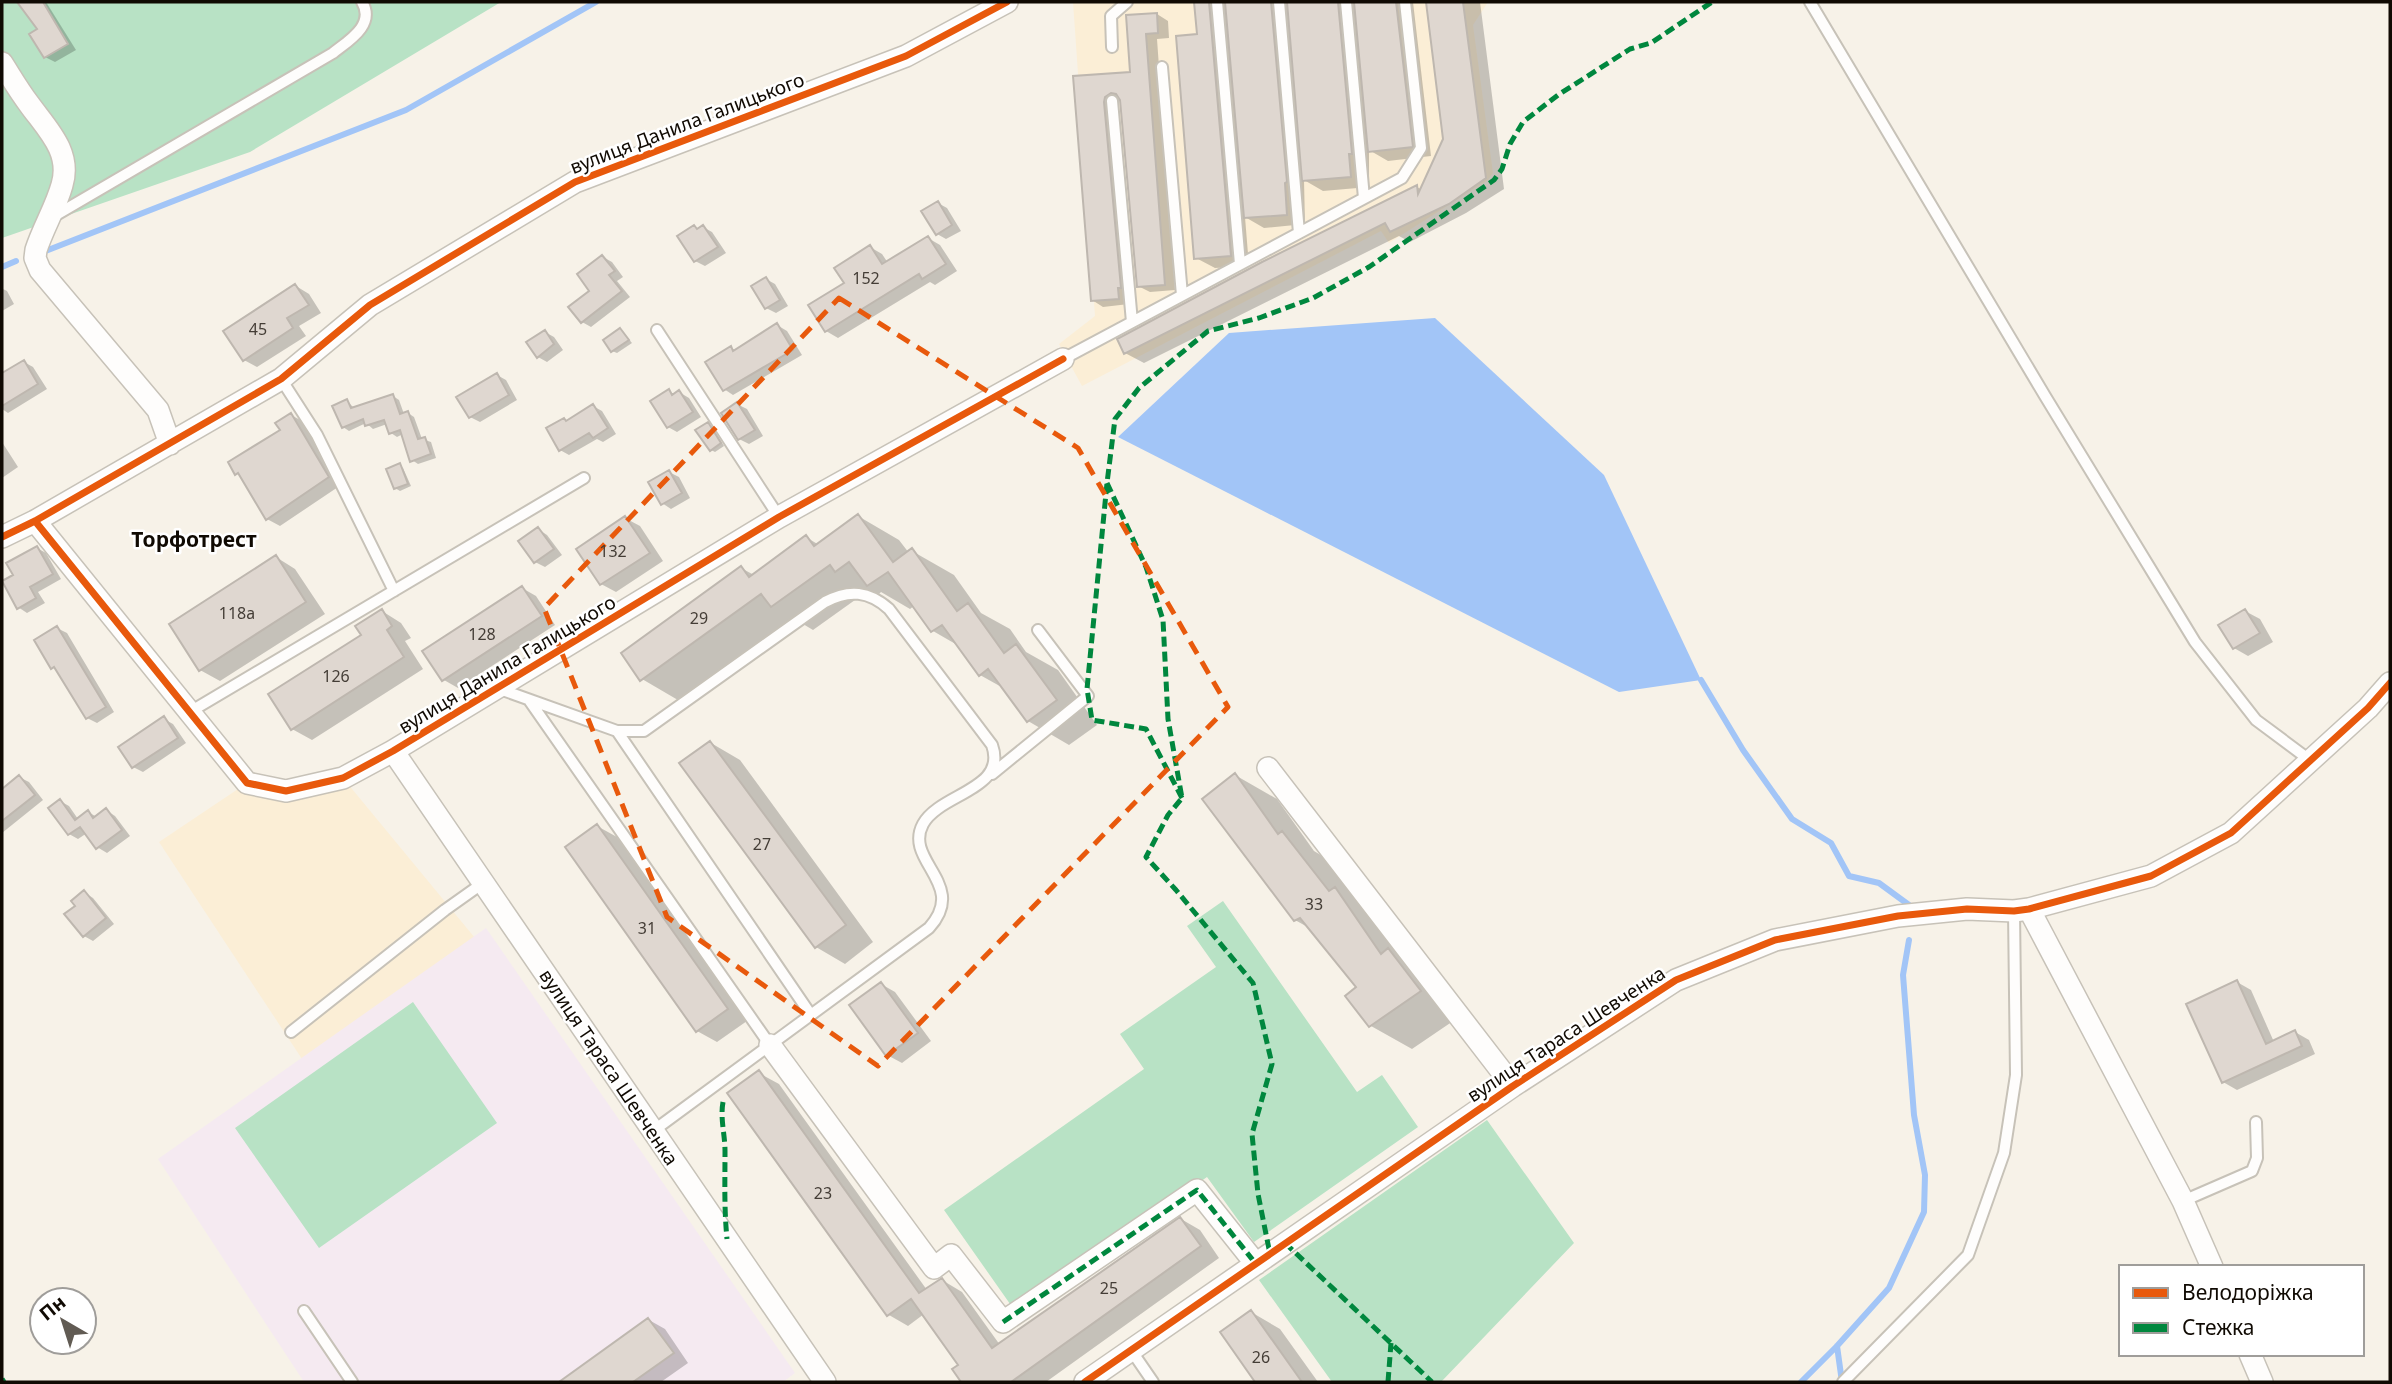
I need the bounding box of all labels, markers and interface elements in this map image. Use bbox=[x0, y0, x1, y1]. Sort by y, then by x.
street label: вулиця Данила Галицького bbox=[566, 66, 808, 180]
house number: 152 bbox=[852, 267, 880, 289]
house number: 45 bbox=[249, 318, 267, 340]
district label: Торфотрест bbox=[131, 525, 257, 553]
house number: 132 bbox=[599, 540, 627, 562]
street label: вулиця Данила Галицького bbox=[394, 589, 620, 739]
house number: 118а bbox=[219, 602, 255, 624]
house number: 29 bbox=[690, 607, 708, 629]
house number: 128 bbox=[468, 623, 496, 645]
house number: 126 bbox=[322, 665, 350, 687]
house number: 27 bbox=[753, 833, 771, 855]
house number: 33 bbox=[1305, 893, 1323, 915]
house number: 31 bbox=[638, 917, 656, 939]
street label: вулиця Тараса Шевченка bbox=[1462, 960, 1670, 1108]
street label: вулиця Тараса Шевченка bbox=[533, 964, 685, 1170]
house number: 23 bbox=[814, 1182, 832, 1204]
legend bbox=[2119, 1265, 2364, 1356]
house number: 25 bbox=[1100, 1277, 1118, 1299]
text: Велодоріжка bbox=[2182, 1278, 2314, 1306]
north arrow bbox=[28, 1286, 98, 1356]
text: Пн bbox=[34, 1289, 71, 1326]
text: Стежка bbox=[2182, 1313, 2255, 1341]
house number: 26 bbox=[1252, 1346, 1270, 1368]

